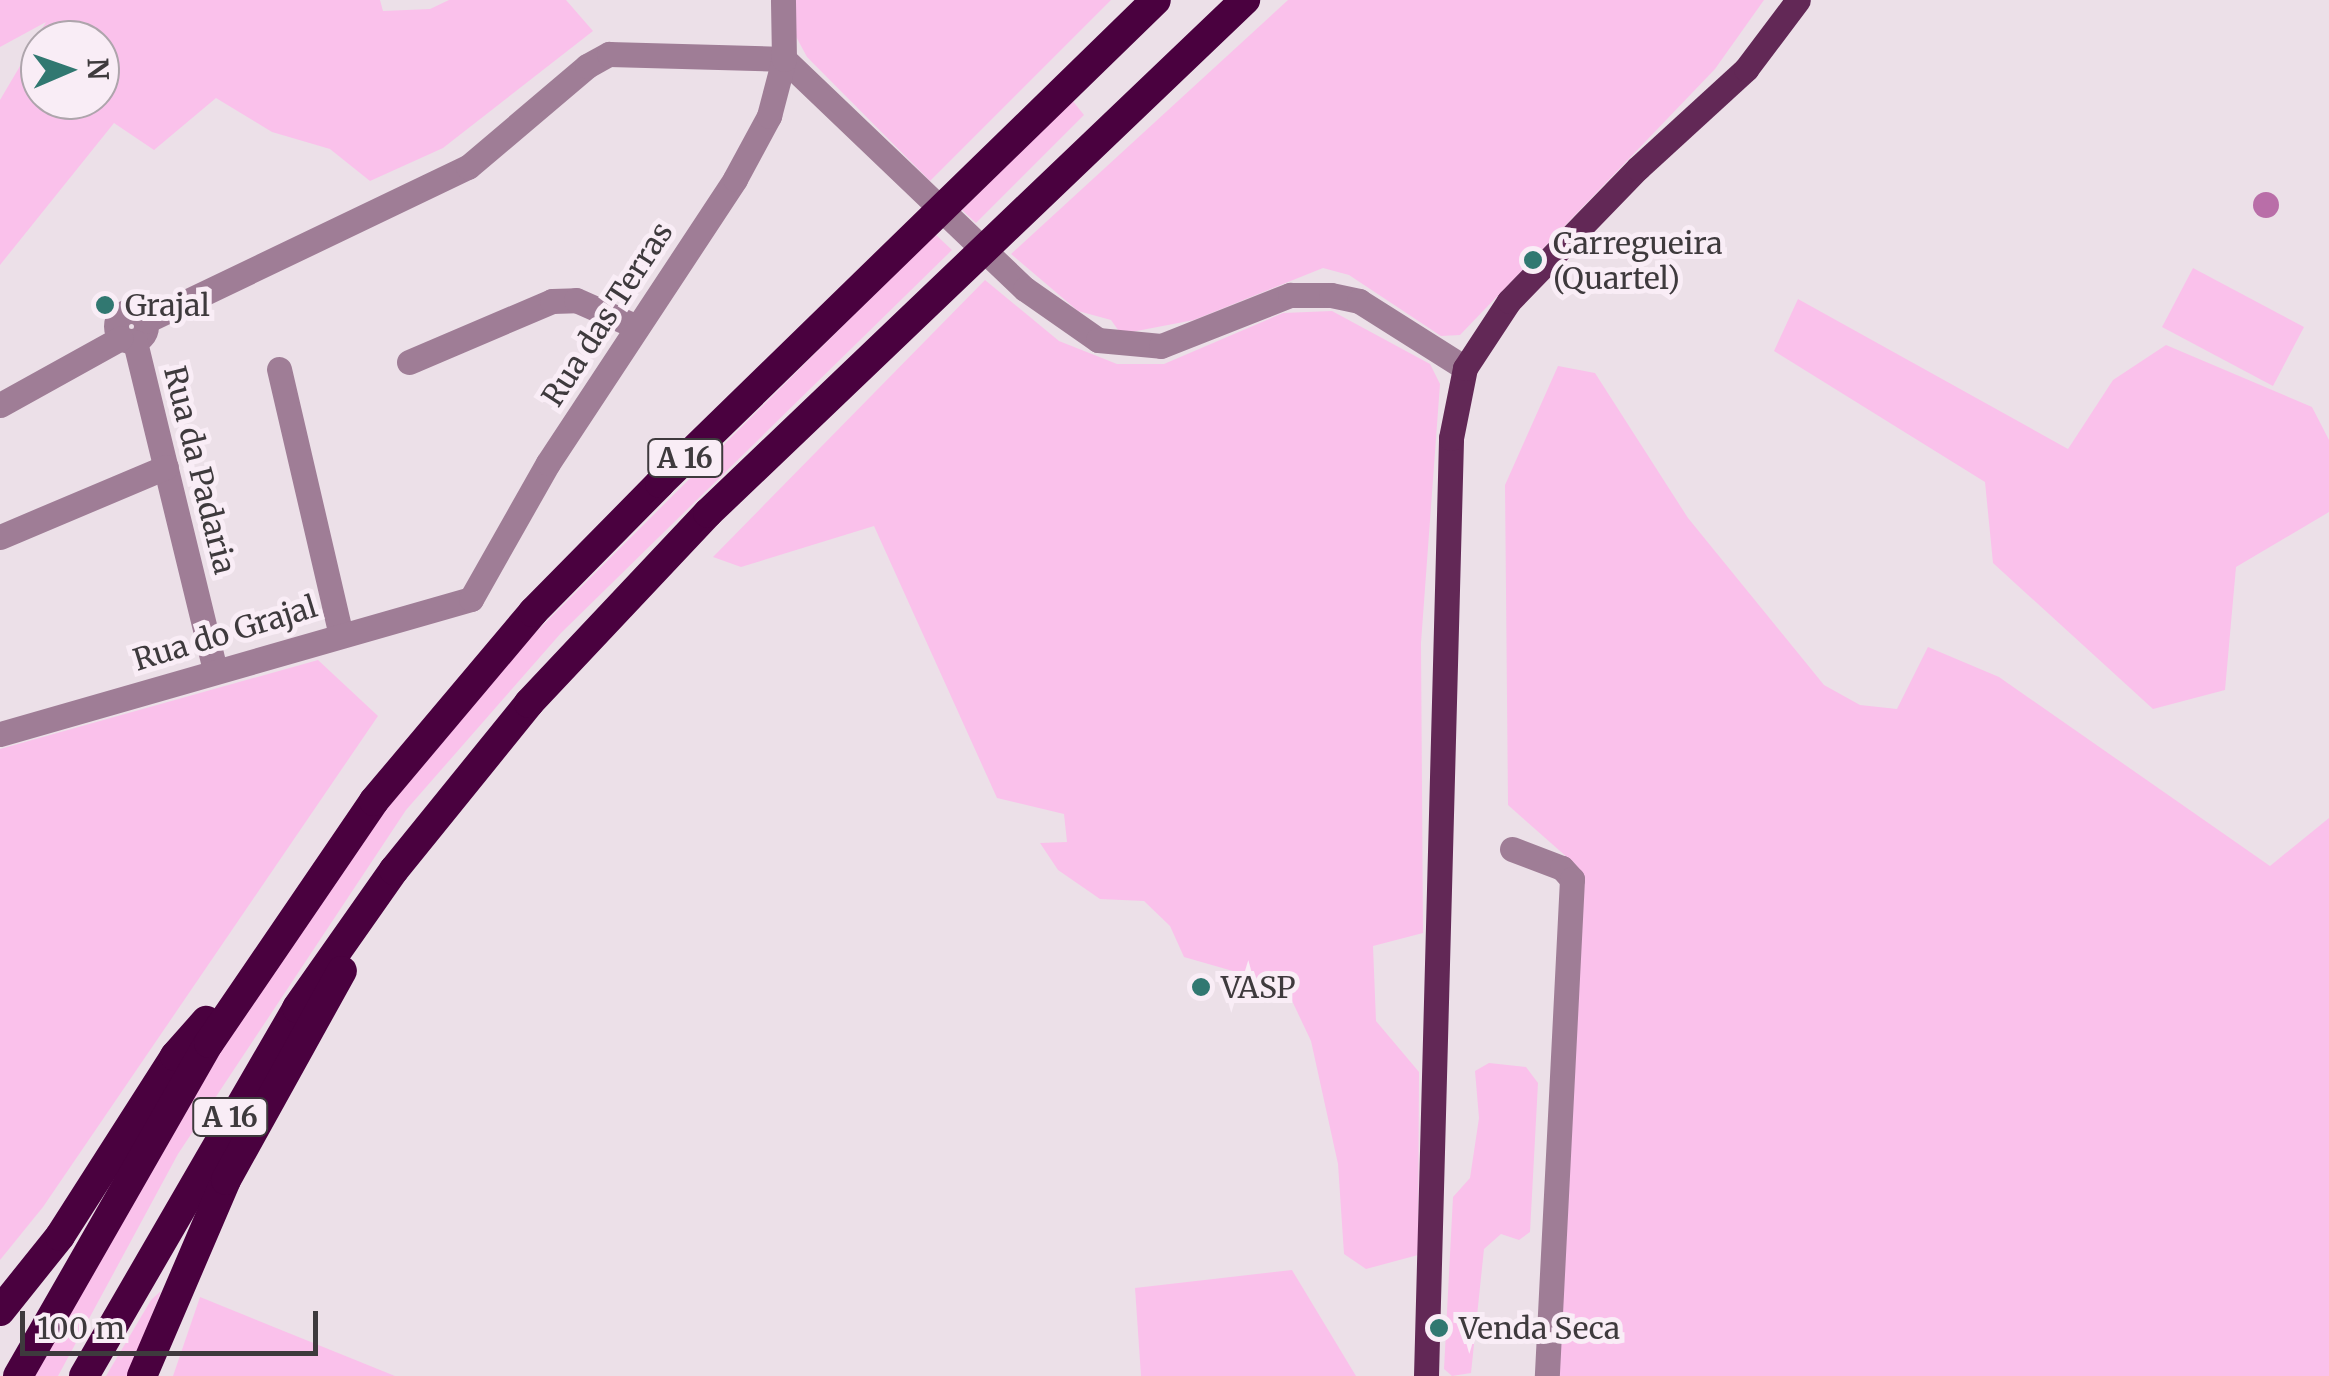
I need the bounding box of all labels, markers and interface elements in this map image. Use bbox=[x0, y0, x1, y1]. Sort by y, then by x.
north arrow bbox=[20, 20, 120, 120]
text: N bbox=[80, 57, 116, 81]
street label: Rua das Terras bbox=[534, 215, 680, 413]
place label: Carregueira (Quartel) bbox=[1553, 225, 1723, 296]
marker: Carregueira (Quartel) bbox=[1522, 249, 1544, 271]
place label: Grajal bbox=[125, 287, 210, 323]
marker: Grajal bbox=[94, 294, 116, 316]
street label: Rua da Padaria bbox=[157, 362, 243, 578]
road number: A 16 bbox=[645, 435, 725, 481]
street label: Rua do Grajal bbox=[129, 588, 321, 678]
place label: VASP bbox=[1221, 969, 1296, 1005]
marker: VASP bbox=[1190, 976, 1212, 998]
road number: A 16 bbox=[190, 1094, 270, 1140]
scale bar bbox=[25, 1291, 322, 1353]
text: 100 m bbox=[37, 1309, 125, 1347]
place label: Venda Seca bbox=[1459, 1310, 1620, 1346]
marker: Venda Seca bbox=[1428, 1317, 1450, 1339]

